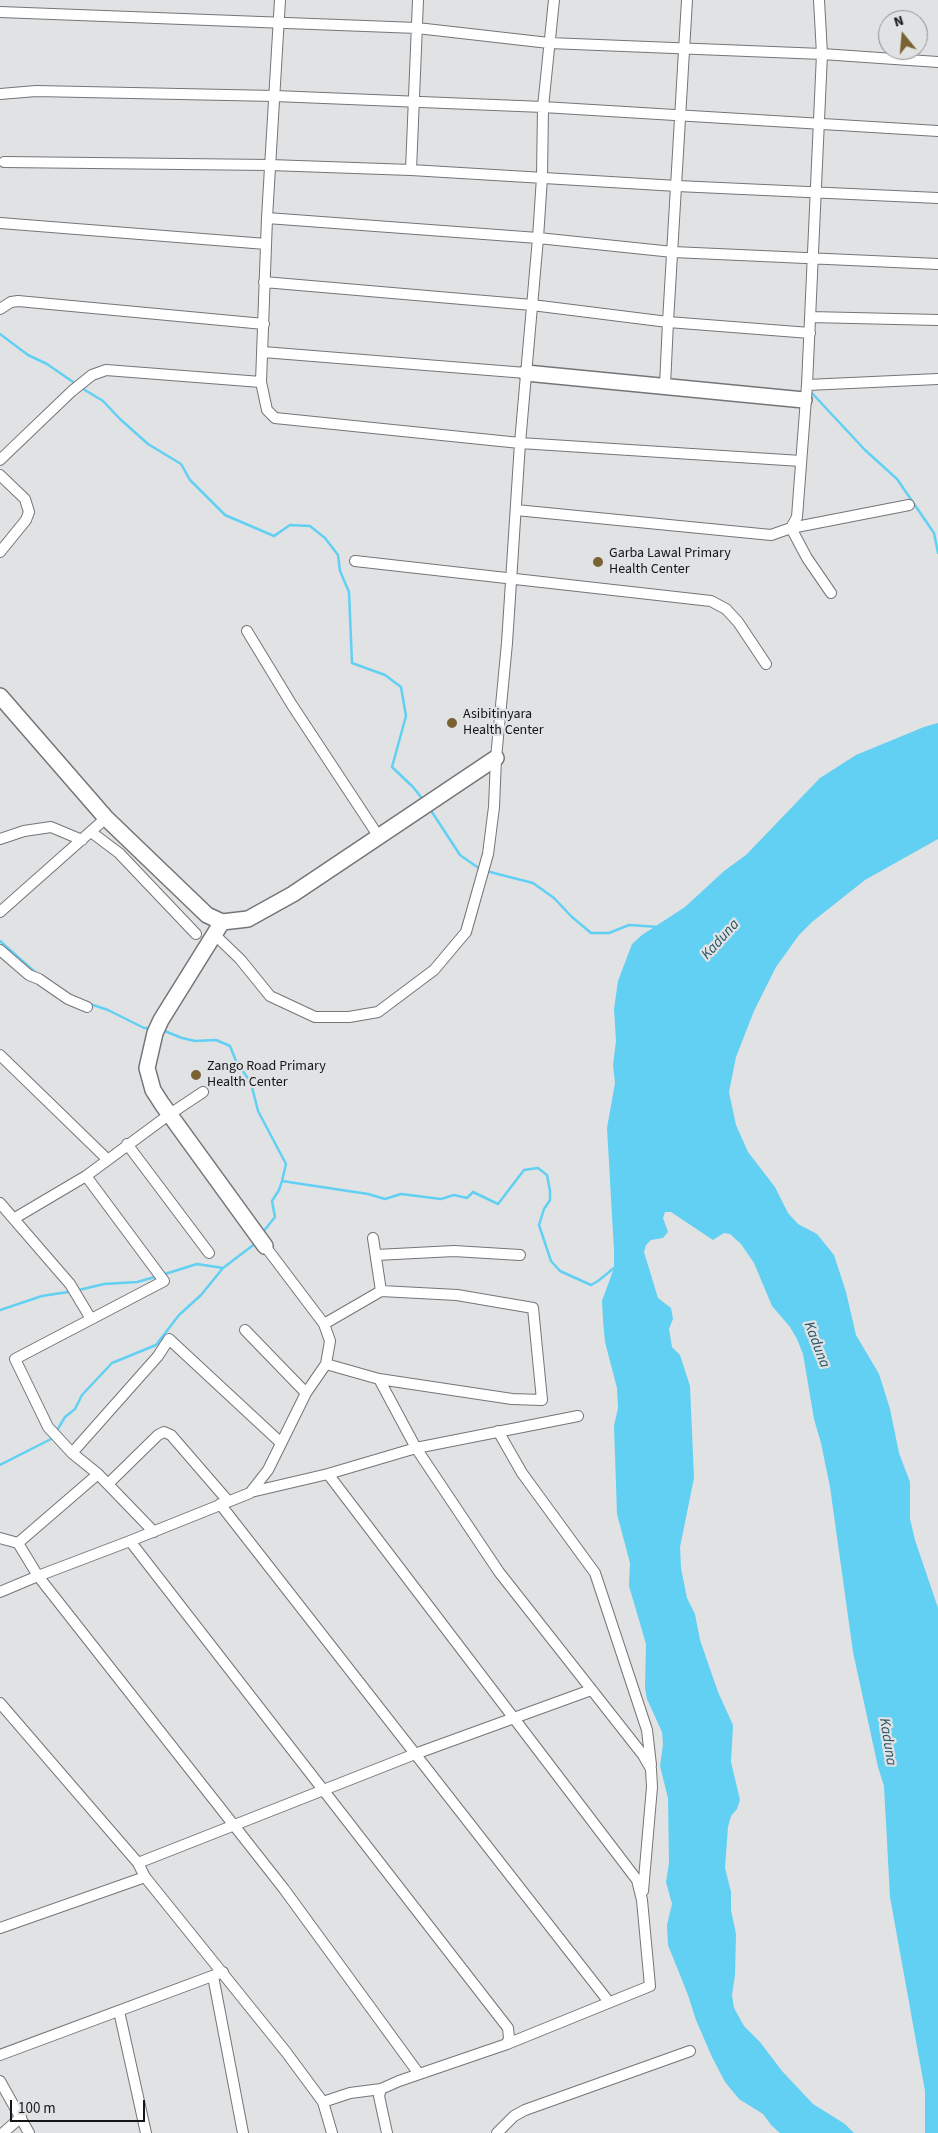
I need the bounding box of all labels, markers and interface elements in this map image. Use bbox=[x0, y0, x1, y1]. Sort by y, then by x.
north arrow bbox=[878, 10, 928, 60]
text: N bbox=[892, 11, 906, 33]
place label: Garba Lawal Primary Health Center bbox=[609, 546, 731, 578]
marker: Garba Lawal Primary Health Center bbox=[591, 555, 605, 569]
place label: Asibitinyara Health Center bbox=[463, 707, 544, 740]
marker: Asibitinyara Health Center bbox=[445, 716, 459, 730]
water label: Kaduna bbox=[698, 916, 744, 964]
place label: Zango Road Primary Health Center bbox=[207, 1059, 326, 1092]
marker: Zango Road Primary Health Center bbox=[189, 1068, 203, 1082]
water label: Kaduna bbox=[799, 1319, 833, 1371]
water label: Kaduna bbox=[874, 1717, 900, 1767]
scale bar bbox=[12, 2090, 148, 2122]
text: 100 m bbox=[18, 2098, 56, 2119]

